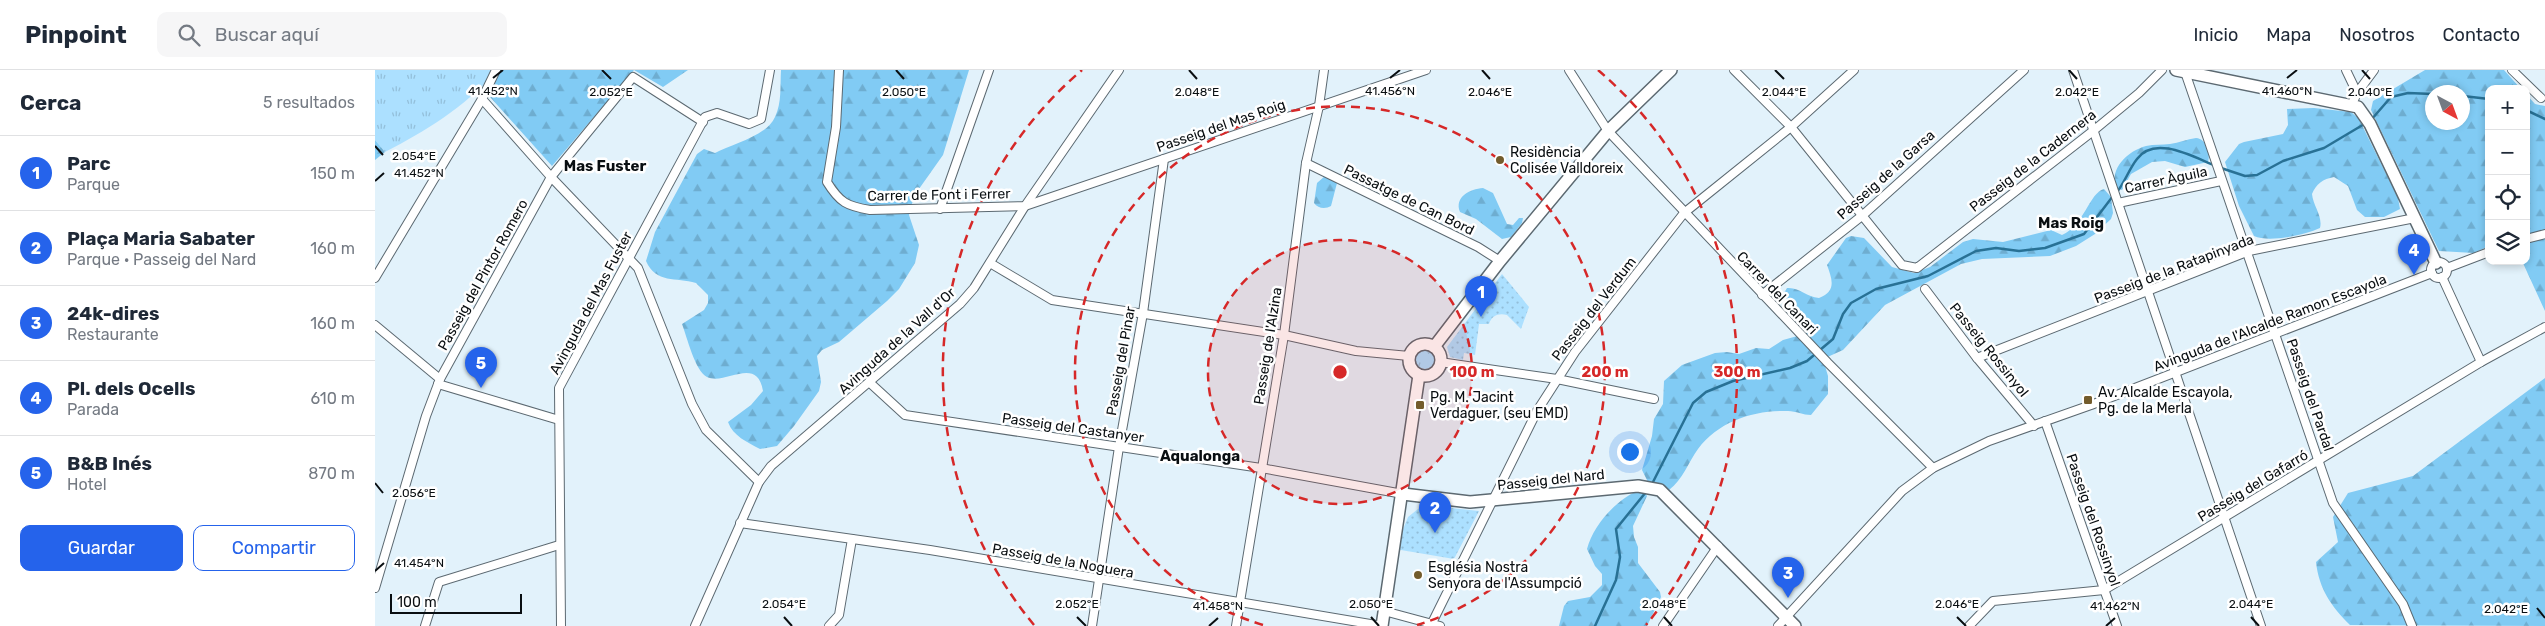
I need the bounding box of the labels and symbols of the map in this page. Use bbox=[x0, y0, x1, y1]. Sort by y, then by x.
text: 41.452°N bbox=[468, 84, 518, 98]
text: 41.456°N bbox=[1365, 84, 1415, 98]
text: 41.460°N bbox=[2262, 84, 2312, 98]
text: 2.052°E bbox=[589, 85, 633, 99]
text: 2.050°E bbox=[882, 85, 926, 99]
text: 2.048°E bbox=[1175, 85, 1219, 99]
text: 2.046°E bbox=[1468, 85, 1512, 99]
text: 2.044°E bbox=[1762, 85, 1806, 99]
text: 2.042°E bbox=[2055, 85, 2099, 99]
text: 2.040°E bbox=[2348, 85, 2392, 99]
north arrow bbox=[2425, 85, 2470, 130]
street label: Passeig del Mas Roig bbox=[1154, 96, 1288, 156]
street label: Passeig de la Cadernera bbox=[1966, 106, 2100, 216]
street label: Passeig de la Garsa bbox=[1834, 127, 1938, 223]
place label: Residència Colisée Valldoreix bbox=[1510, 144, 1624, 177]
text: 2.054°E bbox=[392, 149, 436, 163]
marker: Residència Colisée Valldoreix bbox=[1494, 154, 1506, 166]
district label: Mas Fuster bbox=[564, 157, 646, 175]
street label: Passatge de Can Bord bbox=[1341, 161, 1477, 239]
street label: Carrer Àguila bbox=[2123, 162, 2209, 197]
text: 41.452°N bbox=[394, 166, 444, 180]
street label: Carrer de Font i Ferrer bbox=[867, 185, 1011, 205]
street label: Passeig del Pintor Romero bbox=[434, 196, 532, 354]
district label: Mas Roig bbox=[2038, 214, 2104, 232]
street label: Avinguda del Mas Fuster bbox=[546, 228, 636, 377]
street label: Passeig de la Ratapinyada bbox=[2092, 231, 2256, 307]
pin: 4 bbox=[2398, 234, 2430, 275]
street label: Carrer del Canari bbox=[1733, 248, 1821, 338]
street label: Passeig del Verdum bbox=[1548, 254, 1640, 364]
street label: Avinguda de l'Alcalde Ramon Escayola bbox=[2151, 271, 2389, 375]
pin: 1 bbox=[1465, 276, 1497, 317]
street label: Avinguda de la Vall d'Or bbox=[835, 284, 959, 398]
street label: Passeig de l'Alzina bbox=[1250, 286, 1286, 406]
street label: Passeig Rossinyol bbox=[1946, 300, 2032, 400]
street label: Passeig del Pinar bbox=[1103, 304, 1139, 417]
street label: Passeig del Pardal bbox=[2283, 336, 2337, 454]
pin: 5 bbox=[465, 347, 497, 388]
centre of rings bbox=[1331, 363, 1349, 381]
text: 100 m bbox=[1450, 363, 1494, 381]
text: 200 m bbox=[1581, 363, 1629, 381]
text: 300 m bbox=[1713, 363, 1761, 381]
place label: Av. Alcalde Escayola, Pg. de la Merla bbox=[2098, 384, 2233, 417]
place label: Pg. M. Jacint Verdaguer, (seu EMD) bbox=[1430, 389, 1568, 422]
marker: Av. Alcalde Escayola, Pg. de la Merla bbox=[2082, 394, 2094, 406]
marker: Pg. M. Jacint Verdaguer, (seu EMD) bbox=[1414, 399, 1426, 411]
street label: Passeig del Castanyer bbox=[1001, 410, 1146, 446]
your location bbox=[1617, 439, 1643, 465]
street label: Passeig del Gafarró bbox=[2195, 446, 2311, 526]
district label: Aqualonga bbox=[1160, 447, 1240, 465]
street label: Passeig del Rossinyol bbox=[2062, 452, 2124, 588]
street label: Passeig del Nard bbox=[1496, 466, 1606, 494]
text: 2.056°E bbox=[392, 486, 436, 500]
pin: 2 bbox=[1419, 492, 1451, 533]
street label: Passeig de la Noguera bbox=[991, 540, 1135, 582]
text: 41.454°N bbox=[394, 556, 444, 570]
pin: 3 bbox=[1772, 557, 1804, 598]
place label: Església Nostra Senyora de l'Assumpció bbox=[1428, 559, 1582, 592]
marker: Església Nostra Senyora de l'Assumpció bbox=[1412, 569, 1424, 581]
scale bar bbox=[390, 591, 523, 614]
text: 2.054°E bbox=[762, 597, 806, 611]
text: 2.052°E bbox=[1055, 597, 1099, 611]
text: 2.050°E bbox=[1349, 597, 1393, 611]
text: 2.048°E bbox=[1642, 597, 1686, 611]
text: 2.046°E bbox=[1935, 597, 1979, 611]
text: 2.044°E bbox=[2229, 597, 2273, 611]
text: 41.458°N bbox=[1193, 599, 1243, 613]
text: 41.462°N bbox=[2090, 599, 2140, 613]
text: 2.042°E bbox=[2484, 602, 2528, 616]

